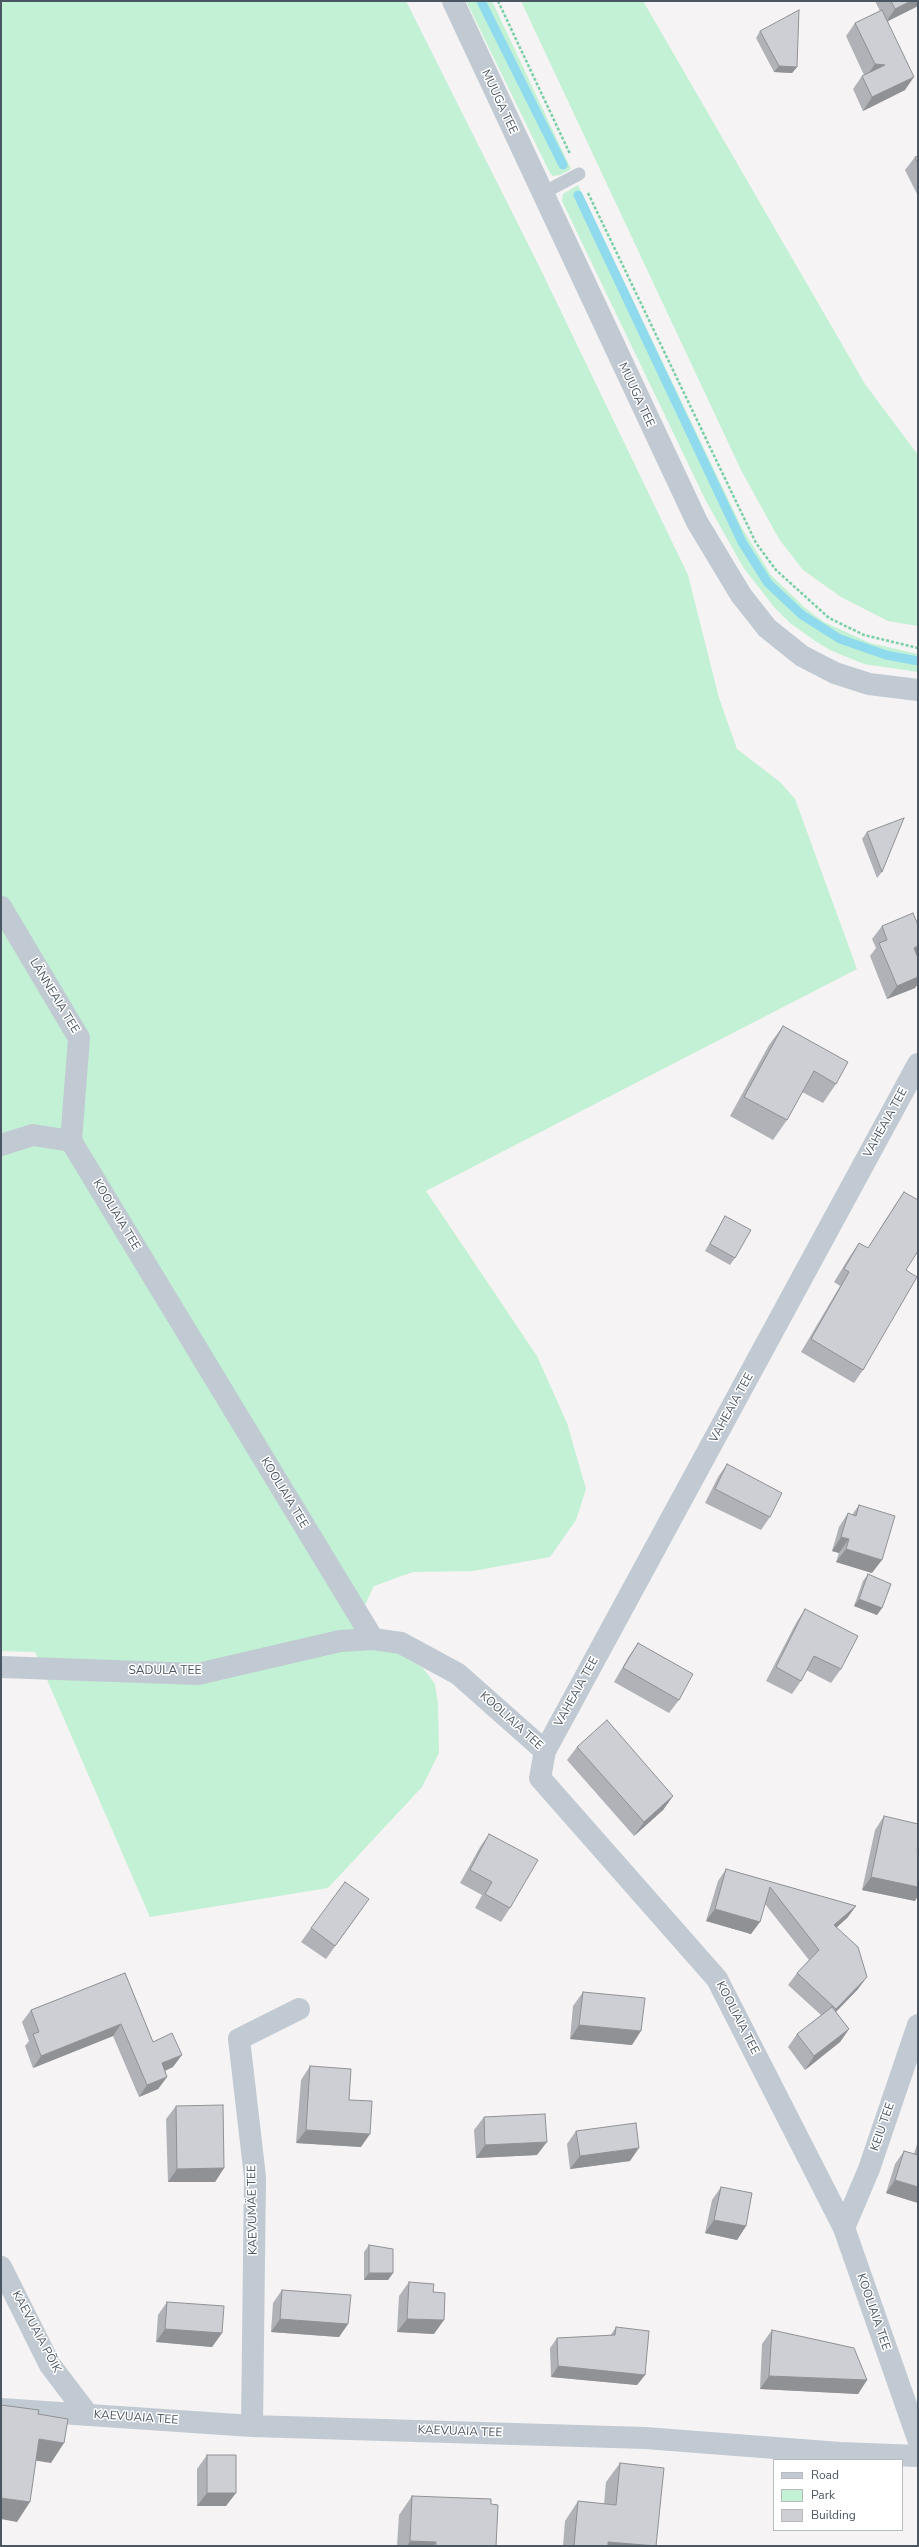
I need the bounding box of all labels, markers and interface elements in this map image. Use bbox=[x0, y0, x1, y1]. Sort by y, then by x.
street label: MUUGA TEE bbox=[478, 67, 520, 137]
street label: MUUGA TEE bbox=[615, 360, 657, 430]
street label: LÄNNEAIA TEE bbox=[26, 956, 82, 1036]
street label: VAHEAIA TEE bbox=[861, 1086, 911, 1160]
street label: KOOLIAIA TEE bbox=[89, 1177, 143, 1253]
street label: VAHEAIA TEE bbox=[707, 1371, 757, 1445]
street label: KOOLIAIA TEE bbox=[257, 1455, 311, 1531]
street label: VAHEAIA TEE bbox=[552, 1655, 602, 1729]
street label: SADULA TEE bbox=[128, 1664, 202, 1678]
street label: KOOLIAIA TEE bbox=[476, 1689, 546, 1753]
street label: KOOLIAIA TEE bbox=[712, 1979, 762, 2057]
street label: KEIU TEE bbox=[868, 2101, 898, 2153]
street label: KAEVUMÄE TEE bbox=[245, 2165, 261, 2255]
street label: KOOLIAIA TEE bbox=[853, 2272, 893, 2352]
street label: KAEVUAIA PÕIK bbox=[8, 2289, 64, 2375]
street label: KAEVUAIA TEE bbox=[93, 2408, 179, 2428]
street label: KAEVUAIA TEE bbox=[417, 2423, 503, 2441]
legend bbox=[773, 2459, 903, 2531]
text: Road bbox=[811, 2467, 839, 2483]
text: Park bbox=[811, 2487, 835, 2503]
text: Building bbox=[811, 2507, 856, 2523]

